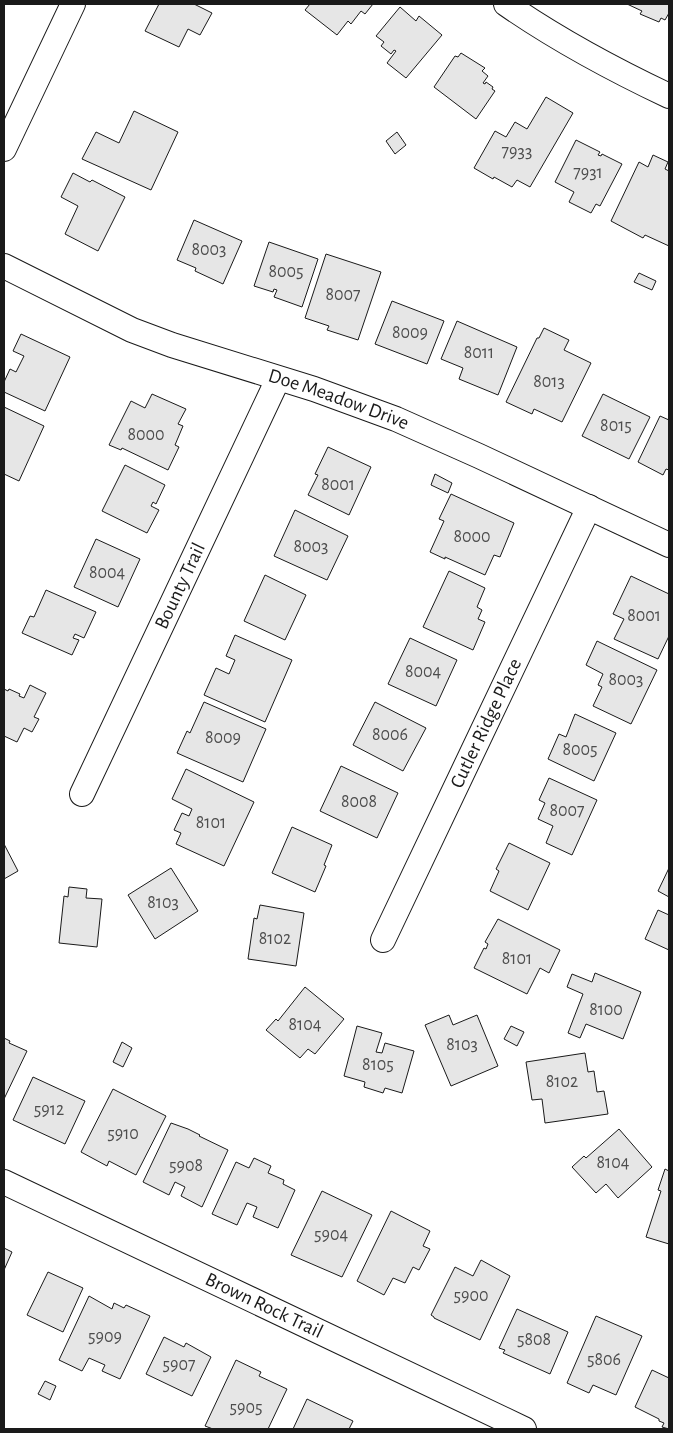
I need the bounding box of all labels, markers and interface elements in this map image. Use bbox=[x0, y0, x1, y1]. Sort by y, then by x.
house number: 7933 bbox=[502, 143, 532, 161]
house number: 7931 bbox=[573, 164, 603, 182]
house number: 8003 bbox=[192, 241, 226, 259]
house number: 8005 bbox=[268, 263, 304, 281]
house number: 8007 bbox=[325, 286, 361, 304]
house number: 8009 bbox=[392, 324, 428, 342]
house number: 8011 bbox=[464, 344, 494, 362]
street label: Doe Meadow Drive bbox=[266, 365, 412, 433]
house number: 8013 bbox=[533, 373, 565, 391]
house number: 8015 bbox=[600, 417, 632, 435]
house number: 8000 bbox=[127, 426, 165, 444]
house number: 8001 bbox=[321, 476, 355, 494]
house number: 8000 bbox=[453, 528, 491, 546]
house number: 8003 bbox=[294, 538, 328, 556]
street label: Bounty Trail bbox=[151, 540, 209, 632]
house number: 8004 bbox=[89, 564, 125, 582]
house number: 8001 bbox=[627, 607, 661, 625]
street label: Cutler Ridge Place bbox=[447, 655, 525, 791]
house number: 8004 bbox=[405, 663, 441, 681]
house number: 8003 bbox=[609, 671, 643, 689]
house number: 8006 bbox=[372, 726, 408, 744]
house number: 8009 bbox=[205, 729, 241, 747]
house number: 8005 bbox=[562, 741, 598, 759]
house number: 8008 bbox=[341, 793, 377, 811]
house number: 8007 bbox=[549, 802, 585, 820]
house number: 8101 bbox=[196, 814, 226, 832]
house number: 8103 bbox=[147, 894, 179, 912]
house number: 8102 bbox=[259, 930, 291, 948]
house number: 8101 bbox=[502, 950, 532, 968]
house number: 8100 bbox=[589, 1001, 623, 1019]
house number: 8104 bbox=[289, 1016, 322, 1034]
house number: 8103 bbox=[446, 1036, 478, 1054]
house number: 8105 bbox=[362, 1056, 394, 1074]
house number: 8102 bbox=[546, 1073, 578, 1091]
house number: 5912 bbox=[34, 1101, 64, 1119]
house number: 5910 bbox=[107, 1125, 139, 1143]
house number: 8104 bbox=[597, 1154, 630, 1172]
house number: 5908 bbox=[169, 1157, 203, 1175]
house number: 5904 bbox=[314, 1226, 348, 1244]
street label: Brown Rock Trail bbox=[202, 1269, 326, 1342]
house number: 5900 bbox=[454, 1287, 489, 1305]
house number: 5909 bbox=[88, 1328, 122, 1346]
house number: 5808 bbox=[517, 1331, 551, 1349]
house number: 5806 bbox=[587, 1351, 621, 1369]
house number: 5907 bbox=[163, 1356, 196, 1374]
house number: 5905 bbox=[229, 1399, 263, 1417]

